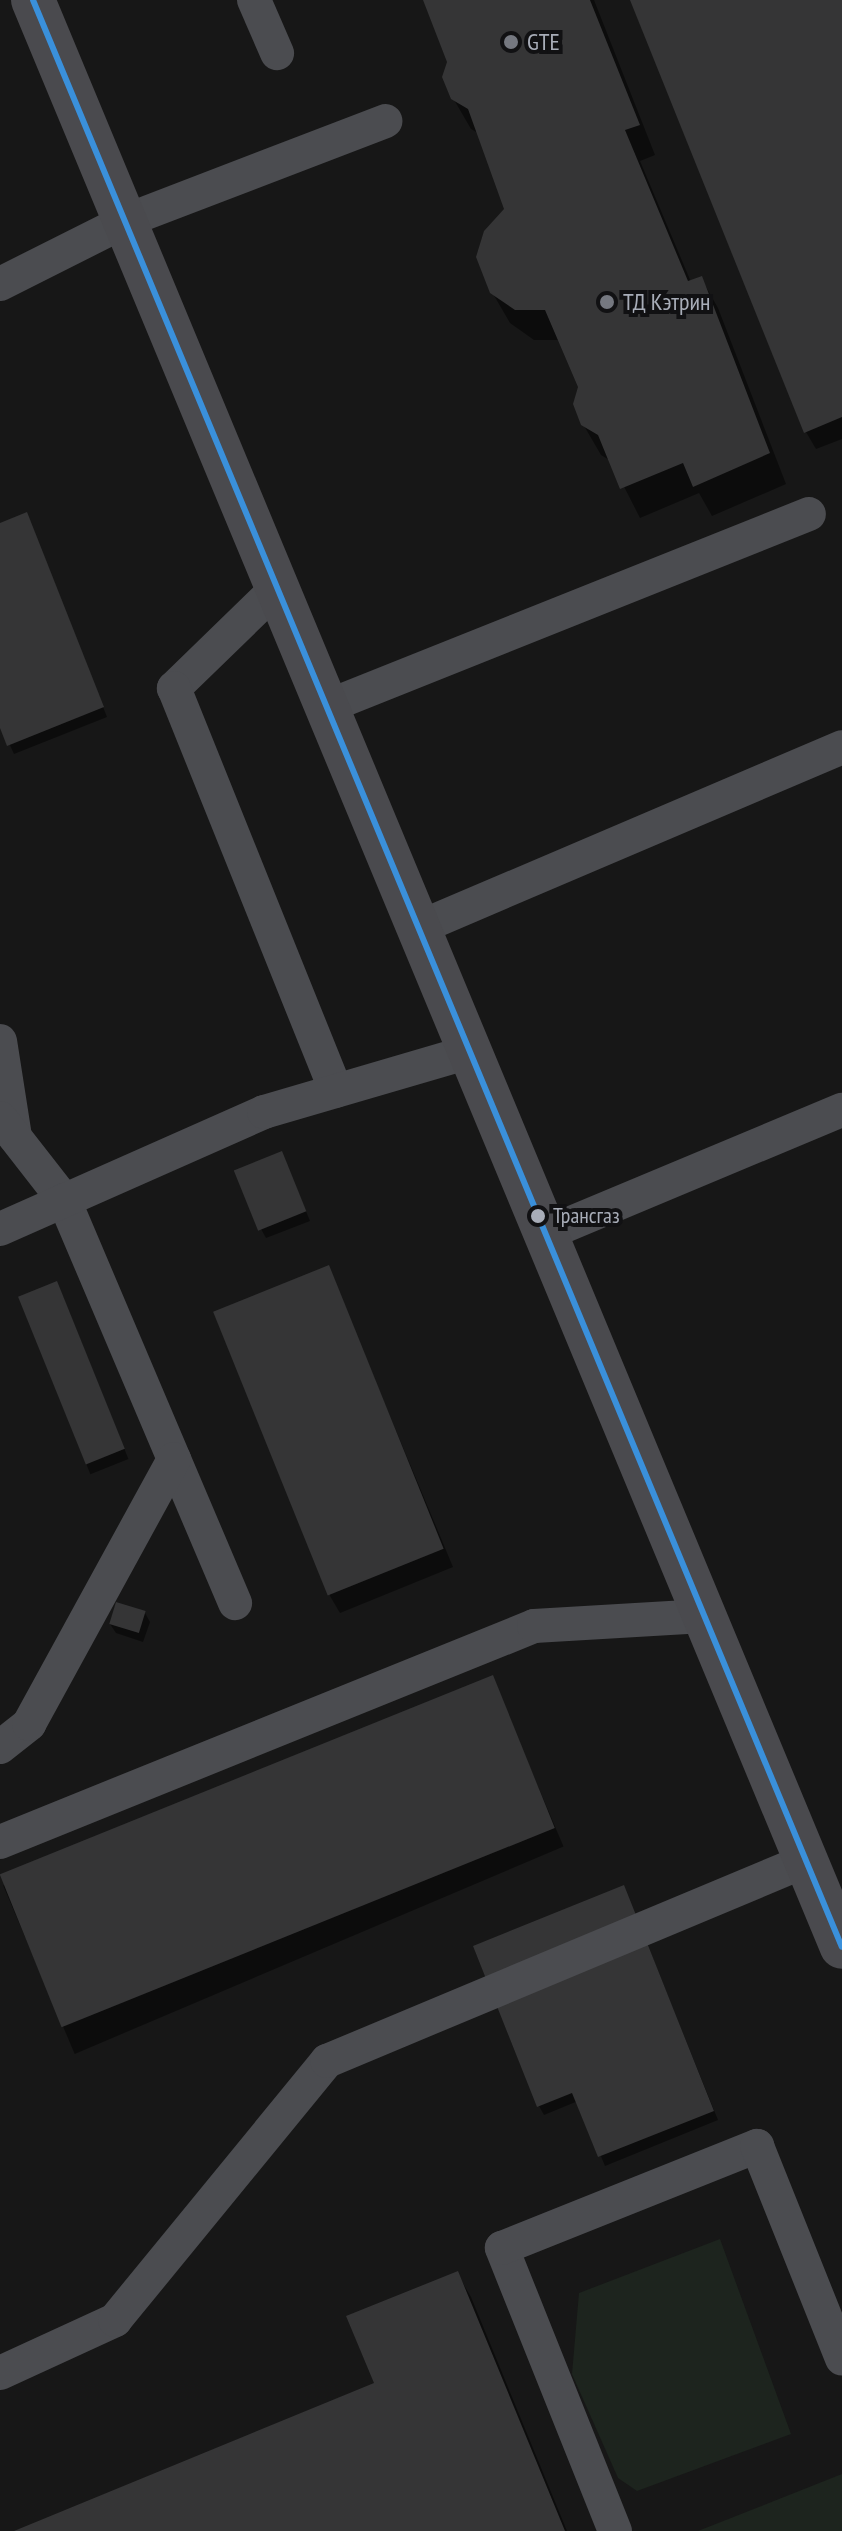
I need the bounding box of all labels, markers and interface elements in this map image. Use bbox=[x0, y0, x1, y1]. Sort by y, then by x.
place label: GTE bbox=[527, 28, 560, 56]
marker: GTE bbox=[502, 33, 520, 51]
place label: ТД Кэтрин bbox=[623, 288, 710, 316]
marker: ТД Кэтрин bbox=[598, 293, 616, 311]
place label: Трансгаз bbox=[553, 1203, 620, 1229]
marker: Трансгаз bbox=[530, 1208, 546, 1224]

